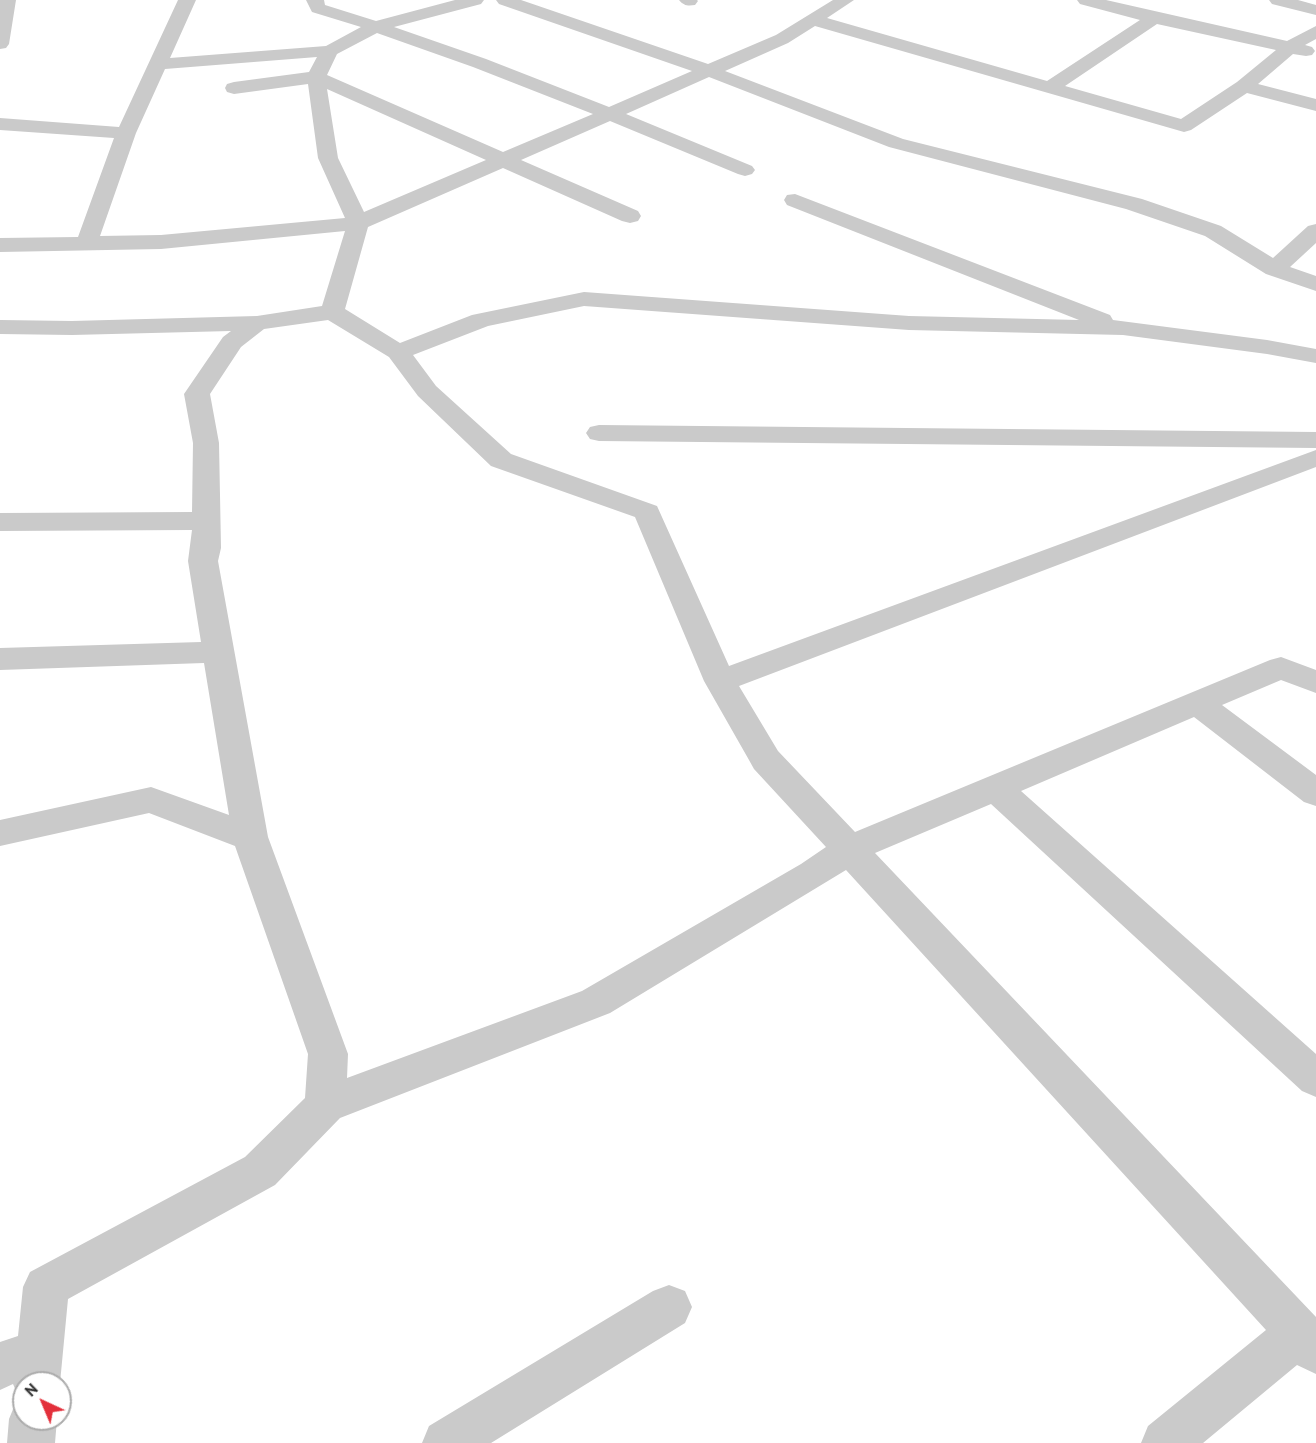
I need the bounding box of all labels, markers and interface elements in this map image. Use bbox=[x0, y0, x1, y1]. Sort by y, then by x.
north arrow bbox=[12, 1371, 72, 1431]
text: N bbox=[20, 1379, 42, 1400]

